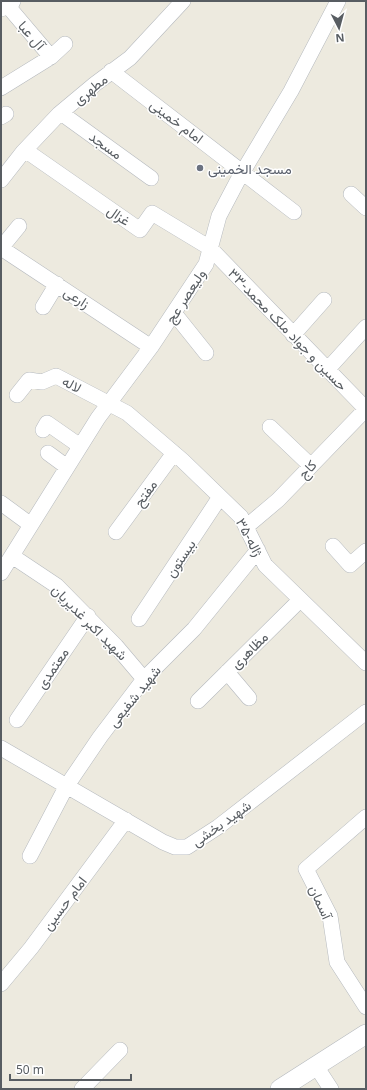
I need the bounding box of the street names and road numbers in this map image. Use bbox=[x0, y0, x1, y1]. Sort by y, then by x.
street label: آل عبا bbox=[13, 16, 51, 56]
street label: مطهری bbox=[69, 69, 111, 109]
street label: امام خمینی bbox=[146, 95, 208, 147]
street label: مسجد bbox=[86, 127, 126, 163]
street label: غزال bbox=[103, 200, 134, 230]
street label: ۳۳-حسین و جواد ملک محمد bbox=[224, 264, 352, 394]
street label: ولیعصر عج bbox=[160, 265, 211, 328]
street label: زارعی bbox=[60, 282, 94, 312]
street label: لاله bbox=[59, 371, 85, 397]
street label: کاج bbox=[293, 455, 322, 484]
street label: مفتح bbox=[129, 476, 163, 512]
street label: ۳۵-ژاله bbox=[232, 515, 268, 560]
street label: بیستون bbox=[160, 535, 200, 581]
street label: شهید اکبر غدیریان bbox=[48, 580, 132, 664]
street label: مظاهری bbox=[226, 627, 272, 673]
street label: معتمدی bbox=[31, 644, 73, 692]
street label: شهید شفیعی bbox=[103, 661, 165, 731]
street label: شهید بخشی bbox=[187, 795, 255, 851]
street label: امام حسین bbox=[37, 872, 91, 934]
street label: آسمان bbox=[305, 882, 338, 924]

